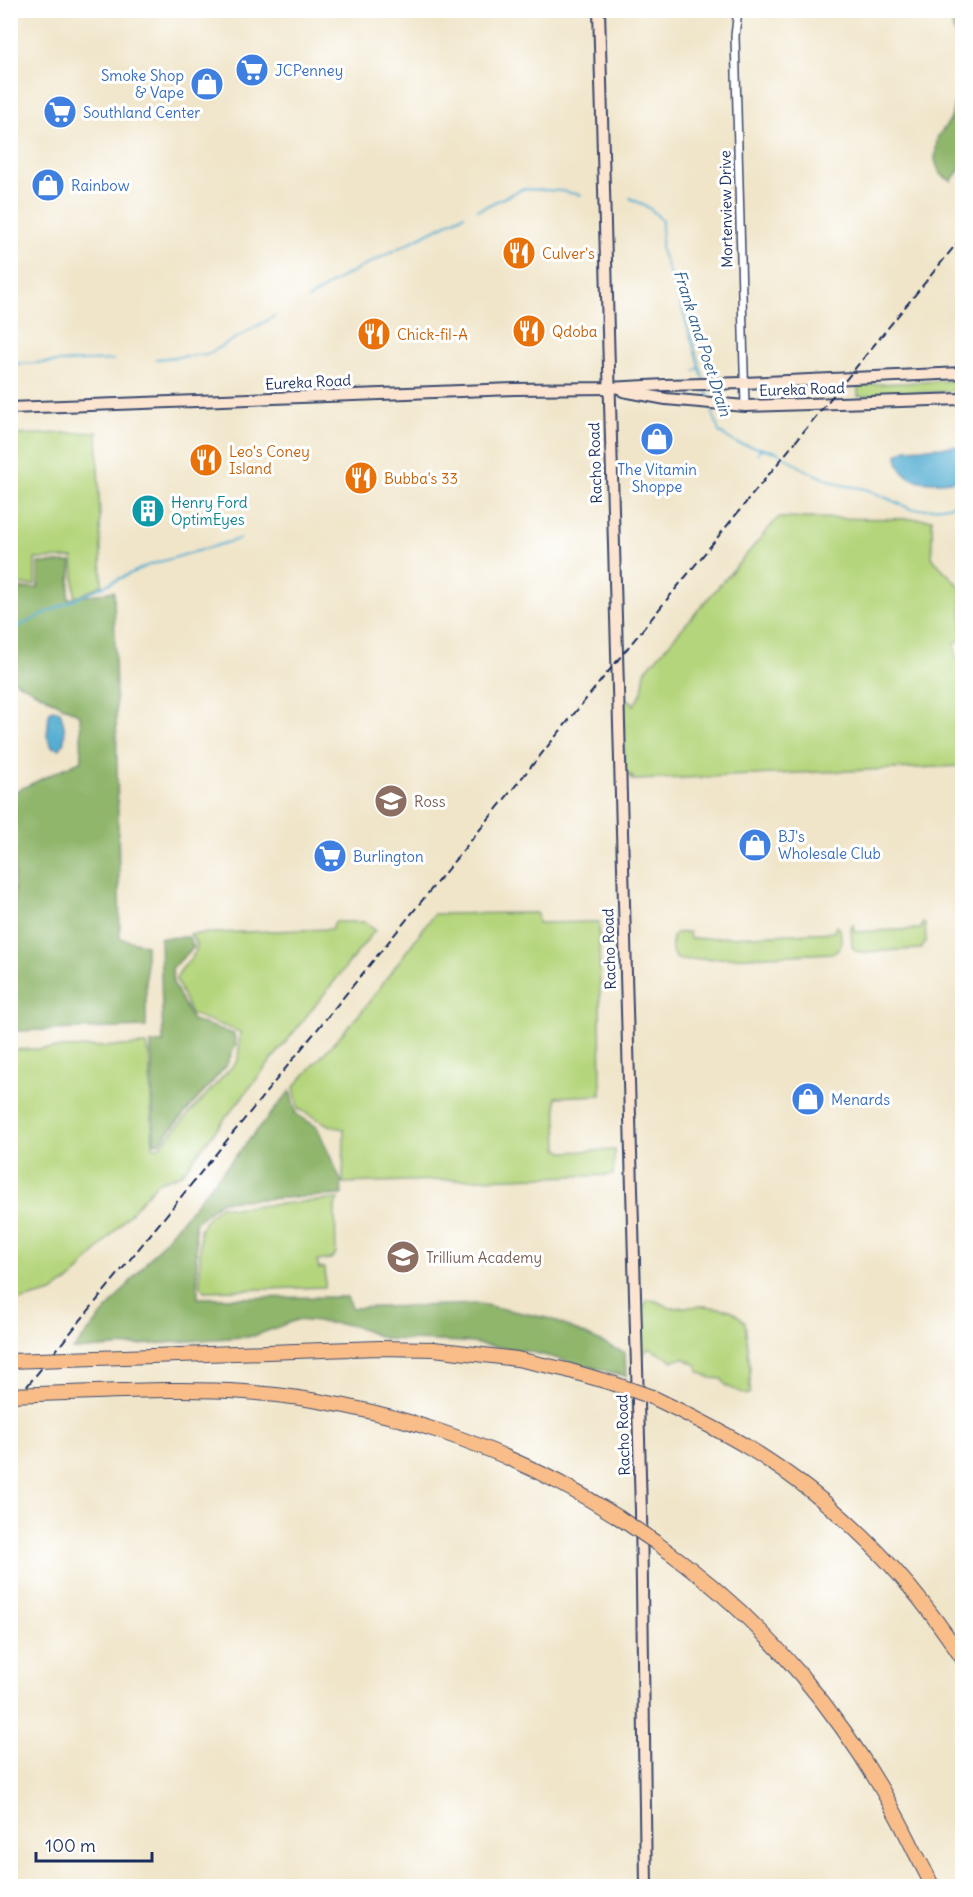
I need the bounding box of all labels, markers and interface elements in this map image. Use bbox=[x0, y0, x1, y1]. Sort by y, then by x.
supermarket icon: JCPenney bbox=[234, 52, 270, 88]
place label: JCPenney bbox=[275, 61, 343, 80]
place label: Smoke Shop & Vape bbox=[101, 66, 184, 102]
shop icon: Smoke Shop & Vape bbox=[189, 66, 225, 102]
supermarket icon: Southland Center bbox=[42, 94, 78, 130]
place label: Southland Center bbox=[83, 103, 200, 122]
street label: Mortenview Drive bbox=[715, 150, 737, 268]
shop icon: Rainbow bbox=[30, 167, 66, 203]
place label: Rainbow bbox=[71, 176, 130, 195]
restaurant icon: Culver's bbox=[501, 235, 537, 271]
place label: Culver's bbox=[542, 244, 595, 263]
water label: Frank and Poet Drain bbox=[670, 267, 736, 419]
restaurant icon: Qdoba bbox=[511, 313, 547, 349]
restaurant icon: Chick-fil-A bbox=[356, 316, 392, 352]
place label: Qdoba bbox=[552, 322, 598, 341]
place label: Chick-fil-A bbox=[397, 325, 468, 344]
street label: Eureka Road bbox=[265, 370, 352, 394]
street label: Eureka Road bbox=[759, 378, 845, 400]
shop icon: The Vitamin Shoppe bbox=[639, 421, 675, 457]
street label: Racho Road bbox=[584, 422, 606, 504]
restaurant icon: Leo's Coney Island bbox=[188, 442, 224, 478]
place label: Leo's Coney Island bbox=[229, 442, 310, 478]
restaurant icon: Bubba's 33 bbox=[343, 460, 379, 496]
place label: The Vitamin Shoppe bbox=[617, 460, 697, 496]
place label: Bubba's 33 bbox=[384, 469, 458, 488]
building icon: Henry Ford OptimEyes bbox=[130, 493, 166, 529]
place label: Henry Ford OptimEyes bbox=[171, 493, 248, 529]
school or university icon: Ross bbox=[373, 783, 409, 819]
place label: Ross bbox=[414, 792, 446, 811]
shop icon: BJ's Wholesale Club bbox=[737, 827, 773, 863]
place label: BJ's Wholesale Club bbox=[778, 827, 881, 863]
supermarket icon: Burlington bbox=[312, 838, 348, 874]
place label: Burlington bbox=[353, 847, 424, 866]
street label: Racho Road bbox=[598, 908, 620, 990]
shop icon: Menards bbox=[790, 1081, 826, 1117]
place label: Menards bbox=[831, 1090, 890, 1109]
school or university icon: Trillium Academy bbox=[385, 1239, 421, 1275]
place label: Trillium Academy bbox=[426, 1248, 542, 1267]
street label: Racho Road bbox=[612, 1394, 634, 1476]
scale bar bbox=[36, 1825, 152, 1863]
text: 100 m bbox=[45, 1834, 96, 1857]

